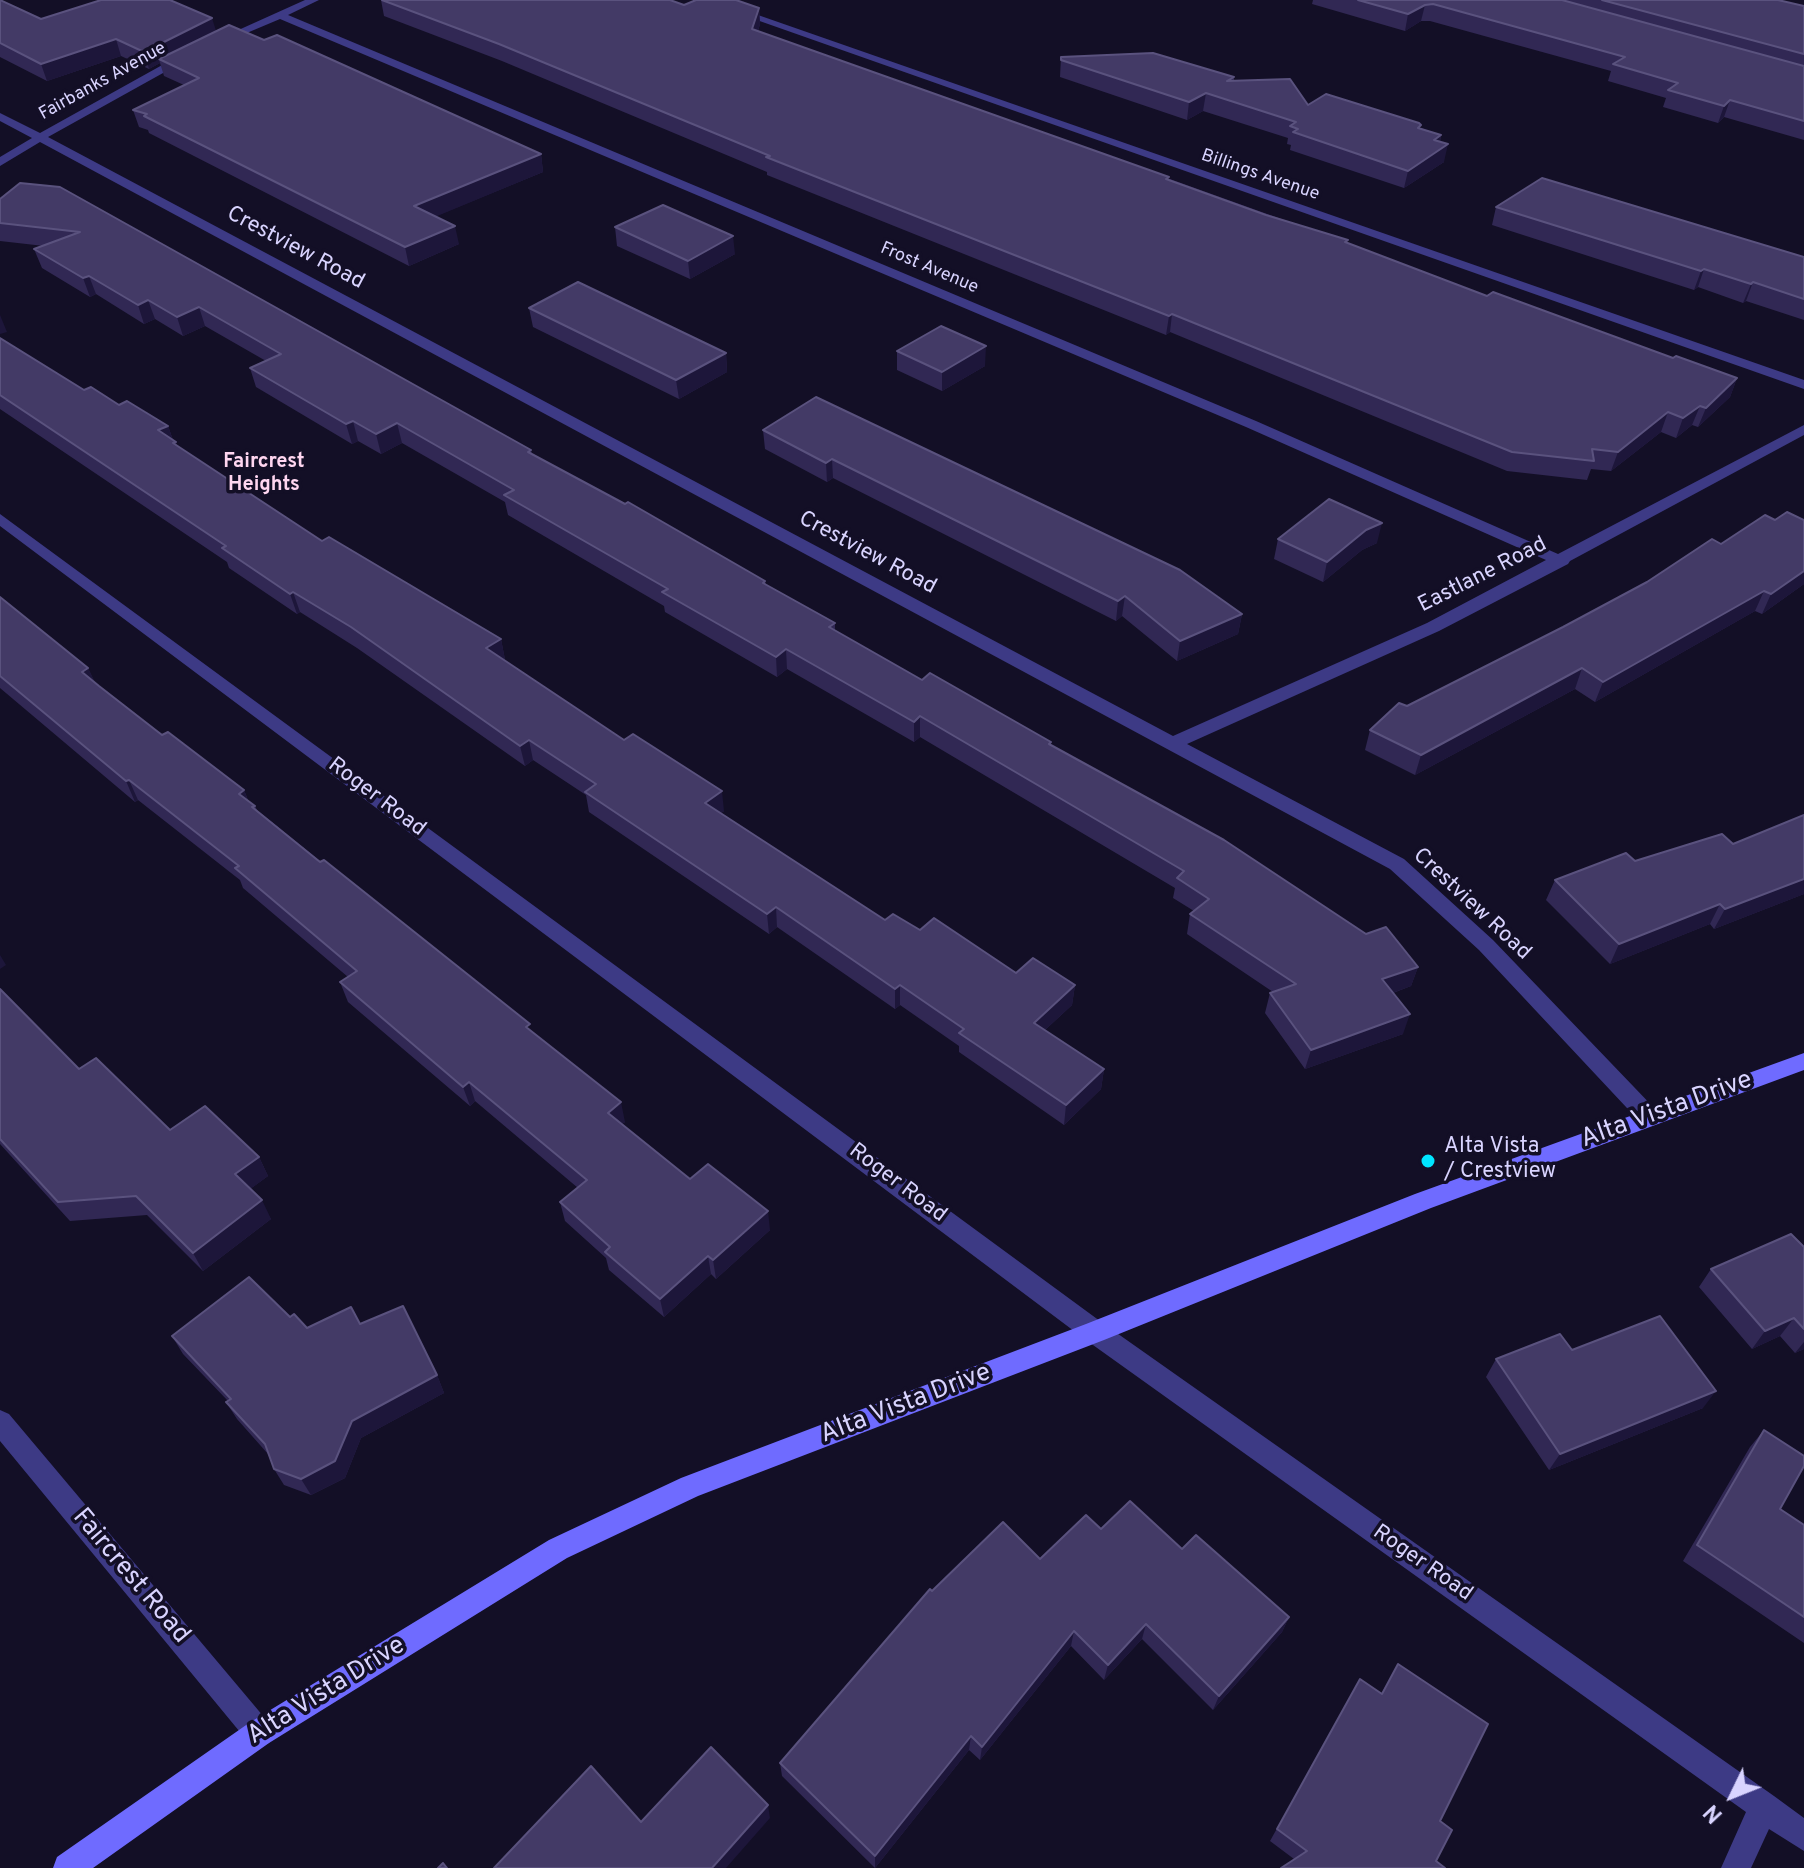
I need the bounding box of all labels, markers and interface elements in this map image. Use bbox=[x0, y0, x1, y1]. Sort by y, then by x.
street label: Fairbanks Avenue bbox=[36, 38, 170, 126]
street label: Billings Avenue bbox=[1198, 146, 1322, 206]
street label: Crestview Road bbox=[222, 202, 368, 296]
street label: Frost Avenue bbox=[877, 239, 981, 299]
district label: Faircrest Heights bbox=[223, 451, 305, 498]
street label: Crestview Road bbox=[794, 507, 940, 601]
street label: Eastlane Road bbox=[1414, 532, 1552, 620]
street label: Roger Road bbox=[322, 753, 430, 843]
street label: Crestview Road bbox=[1406, 843, 1536, 967]
street label: Alta Vista Drive bbox=[1577, 1066, 1757, 1156]
place label: Alta Vista / Crestview bbox=[1444, 1135, 1556, 1186]
street label: Roger Road bbox=[843, 1139, 951, 1229]
marker: Alta Vista / Crestview bbox=[1419, 1152, 1437, 1170]
street label: Alta Vista Drive bbox=[816, 1358, 996, 1452]
street label: Faircrest Road bbox=[65, 1503, 195, 1651]
street label: Roger Road bbox=[1367, 1520, 1477, 1608]
street label: Alta Vista Drive bbox=[242, 1631, 412, 1753]
north arrow bbox=[1692, 1756, 1772, 1836]
text: N bbox=[1699, 1798, 1729, 1828]

